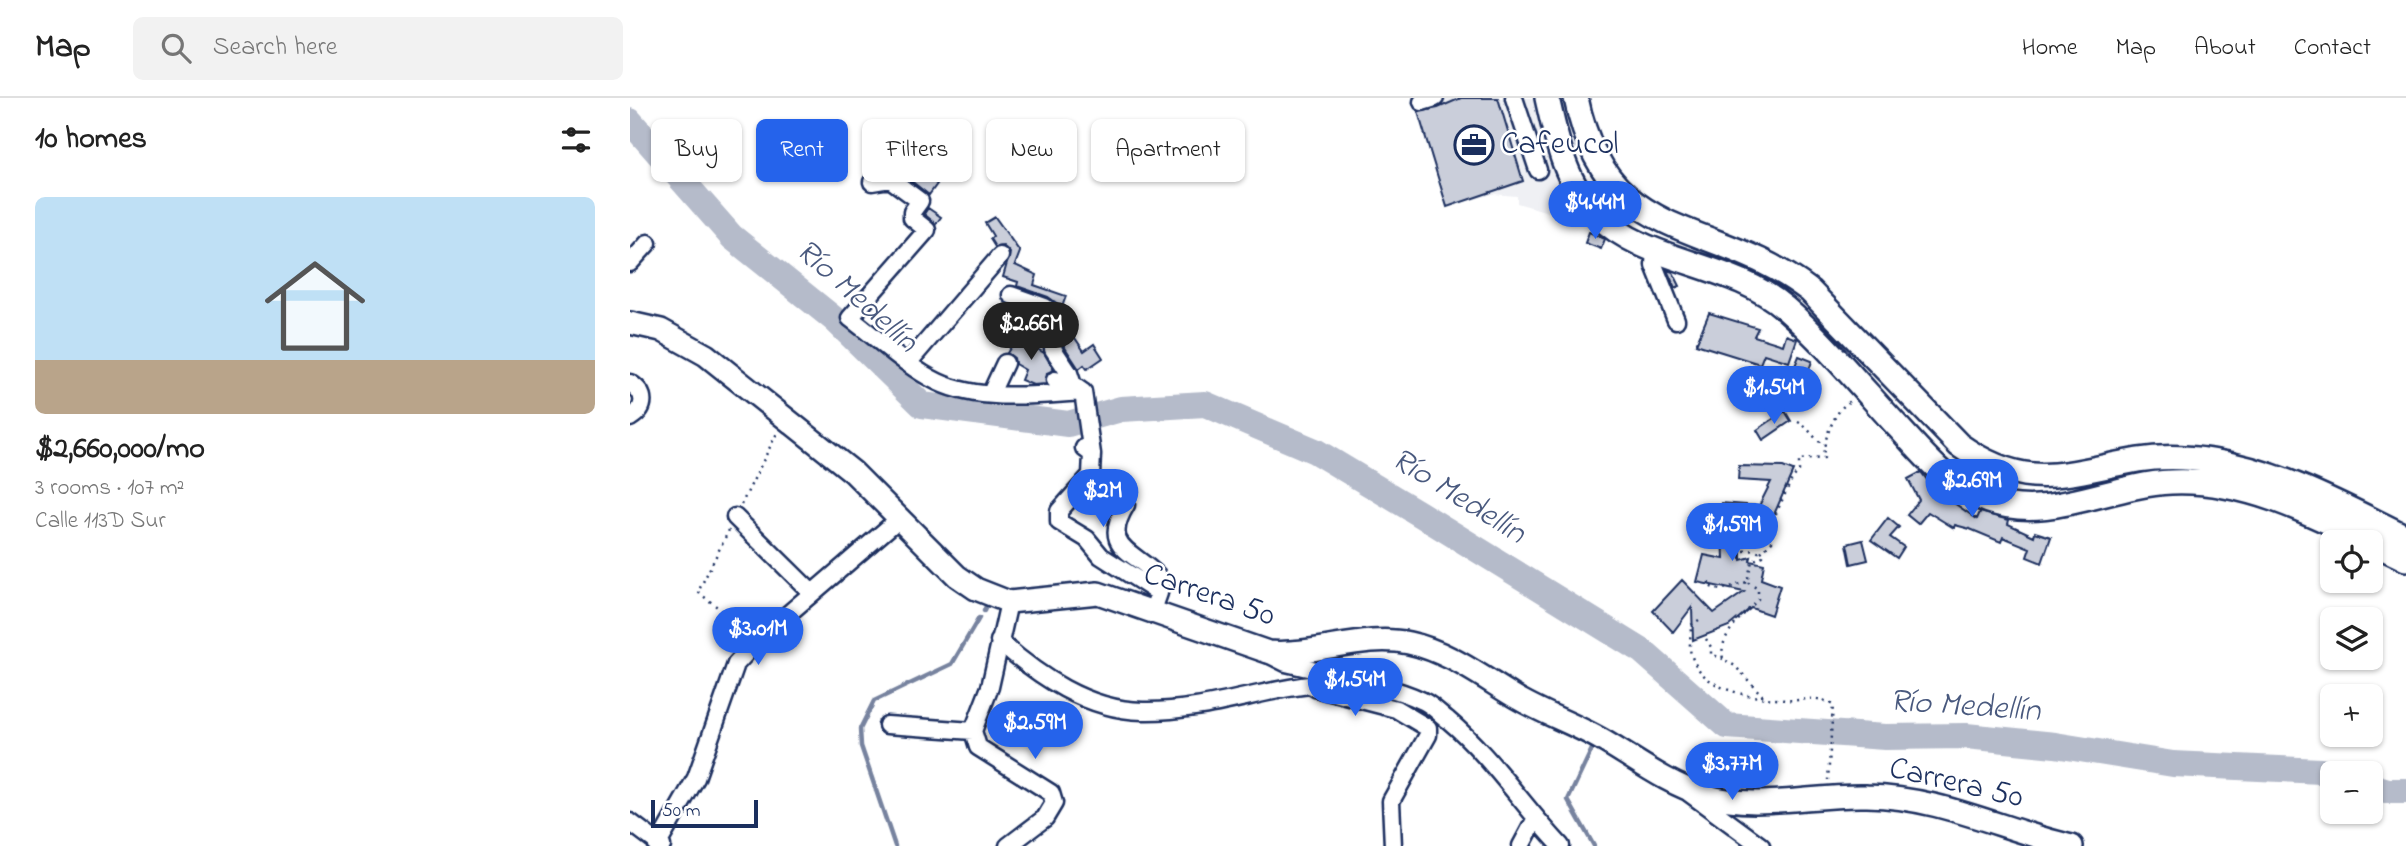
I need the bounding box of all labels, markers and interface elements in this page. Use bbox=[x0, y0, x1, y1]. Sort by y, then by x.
search box bbox=[133, 17, 623, 80]
text: Map bbox=[35, 24, 91, 72]
icon: search bbox=[157, 29, 195, 67]
text: Search here bbox=[213, 29, 337, 67]
text: Home bbox=[2022, 31, 2078, 66]
text: Map bbox=[2116, 31, 2156, 66]
text: About bbox=[2194, 31, 2256, 66]
text: Contact bbox=[2294, 31, 2371, 66]
text: 10 homes bbox=[35, 118, 147, 162]
chip: Buy bbox=[651, 119, 742, 182]
chip: Rent bbox=[756, 119, 848, 182]
chip: Filters bbox=[862, 119, 972, 182]
chip: New bbox=[986, 119, 1077, 182]
chip: Apartment bbox=[1091, 119, 1245, 182]
icon: filters bbox=[557, 121, 595, 159]
place label: Cafeucol bbox=[1501, 122, 1619, 169]
office icon: Cafeucol bbox=[1453, 124, 1495, 166]
pin: $4.44M bbox=[1538, 181, 1652, 241]
text: $4.44M bbox=[1565, 187, 1626, 220]
water label: Río Medellín bbox=[784, 229, 929, 367]
icon: home bbox=[252, 243, 378, 369]
pin: $2.66M bbox=[974, 302, 1088, 362]
text: $2.66M bbox=[999, 308, 1063, 341]
pin: $1.54M bbox=[1717, 366, 1831, 426]
text: $1.54M bbox=[1743, 372, 1805, 405]
text: $2,660,000/mo bbox=[35, 428, 205, 472]
water label: Río Medellín bbox=[1381, 437, 1536, 558]
pin: $2.69M bbox=[1915, 460, 2029, 519]
text: $2.69M bbox=[1941, 465, 2003, 498]
pin: $2M bbox=[1069, 470, 1137, 529]
text: 3 rooms · 107 m² bbox=[35, 472, 184, 505]
text: $2M bbox=[1083, 475, 1123, 508]
pin: $1.59M bbox=[1675, 504, 1789, 563]
text: Calle 113D Sur bbox=[35, 505, 166, 538]
text: $1.59M bbox=[1702, 509, 1762, 542]
map controls bbox=[2320, 530, 2383, 824]
button: locate bbox=[2320, 530, 2383, 593]
street label: Carrera 50 bbox=[1137, 552, 1281, 640]
button: layers bbox=[2320, 607, 2383, 670]
pin: $3.01M bbox=[701, 608, 815, 667]
text: $3.01M bbox=[728, 613, 788, 646]
pin: $1.54M bbox=[1298, 658, 1412, 718]
text: $1.54M bbox=[1324, 664, 1386, 697]
water label: Río Medellín bbox=[1888, 678, 2044, 736]
button: + bbox=[2320, 684, 2383, 747]
pin: $2.59M bbox=[978, 702, 1092, 761]
text: $2.59M bbox=[1003, 707, 1067, 740]
pin: $3.77M bbox=[1675, 742, 1789, 802]
street label: Carrera 50 bbox=[1884, 746, 2028, 822]
text: $3.77M bbox=[1701, 748, 1763, 781]
button: − bbox=[2320, 761, 2383, 824]
scale bar bbox=[651, 797, 758, 829]
text: 50 m bbox=[662, 798, 701, 825]

